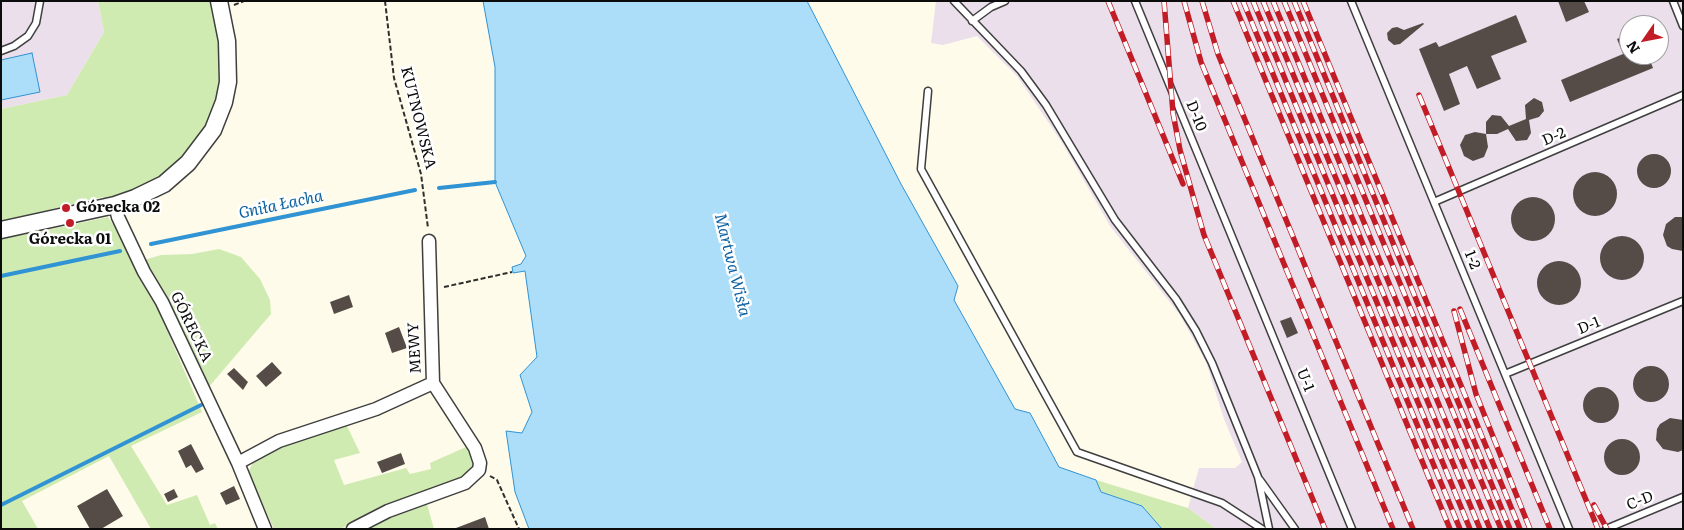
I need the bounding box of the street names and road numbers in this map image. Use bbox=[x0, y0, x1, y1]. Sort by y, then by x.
street label: KUTNOWSKA bbox=[397, 65, 439, 171]
street label: D-10 bbox=[1182, 98, 1210, 134]
street label: D-2 bbox=[1540, 124, 1568, 150]
street label: 1-2 bbox=[1460, 248, 1484, 272]
street label: GÓRECKA bbox=[166, 289, 216, 365]
street label: D-1 bbox=[1575, 313, 1603, 339]
street label: MEWY bbox=[405, 322, 425, 374]
street label: U-1 bbox=[1292, 366, 1318, 394]
street label: C-D bbox=[1624, 488, 1656, 514]

